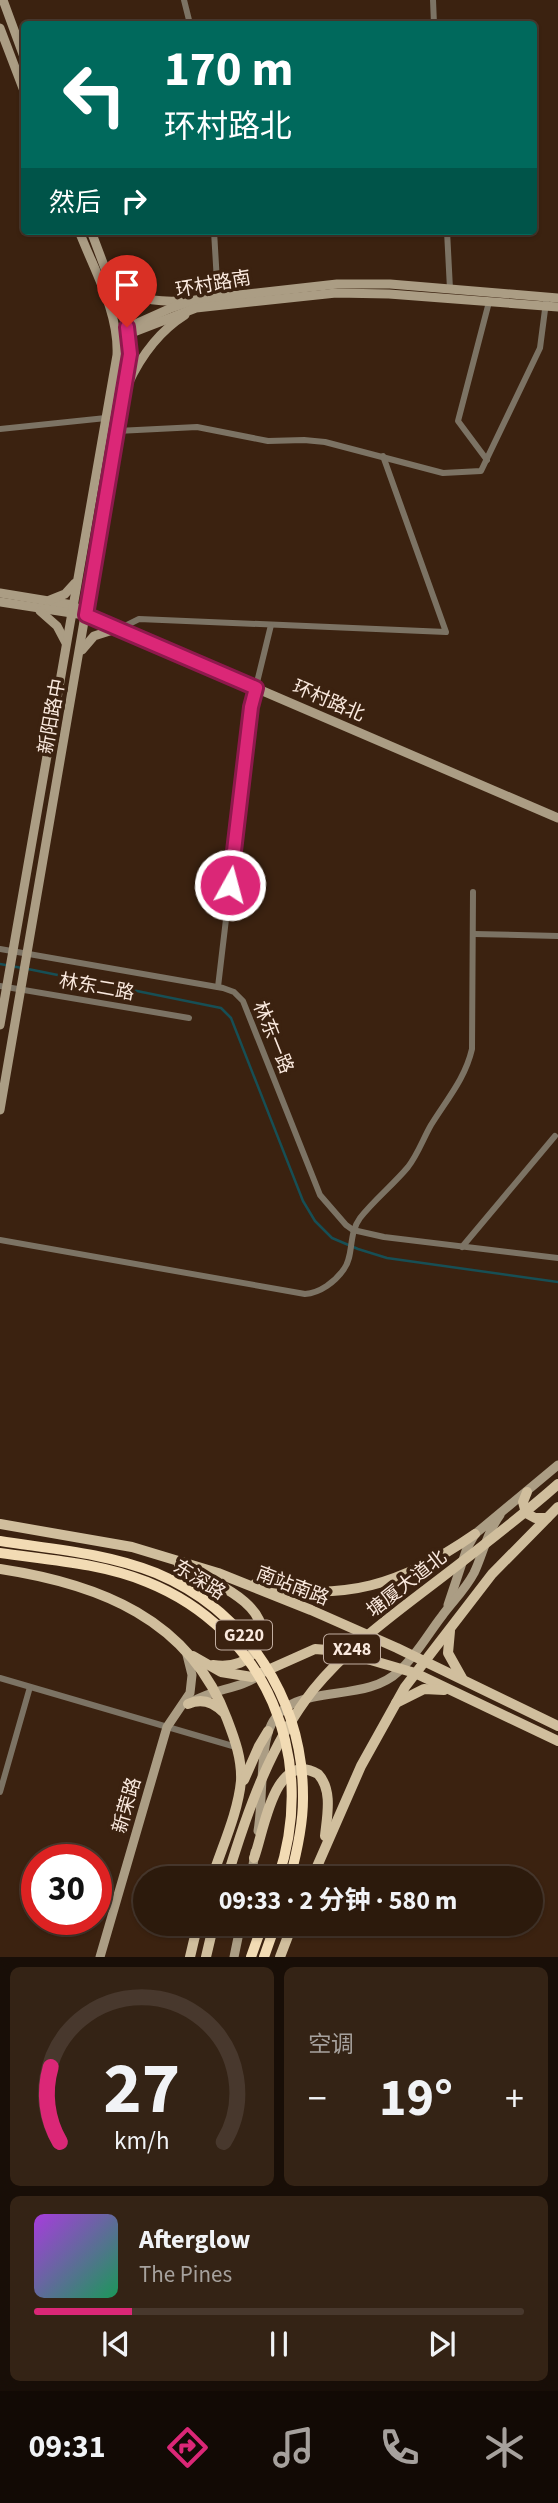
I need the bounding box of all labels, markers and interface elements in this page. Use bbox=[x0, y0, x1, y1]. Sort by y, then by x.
text: 170 m bbox=[164, 35, 293, 105]
icon: left bbox=[49, 49, 140, 140]
text: 环村路北 bbox=[164, 104, 292, 150]
icon: right bbox=[115, 182, 153, 220]
text: 然后 bbox=[49, 184, 101, 221]
pin bbox=[97, 255, 157, 327]
street label: 环村路南 bbox=[173, 265, 253, 304]
icon: arrive bbox=[108, 266, 146, 304]
street label: 环村路北 bbox=[288, 674, 369, 729]
street label: 新阳路中 bbox=[33, 676, 72, 756]
position arrow bbox=[193, 848, 267, 922]
street label: 林东二路 bbox=[57, 968, 137, 1007]
street label: 林东一路 bbox=[246, 997, 299, 1078]
street label: 塘厦大道北 bbox=[361, 1544, 453, 1624]
street label: 东深路 bbox=[168, 1554, 231, 1607]
street label: 南站南路 bbox=[252, 1560, 333, 1613]
road number: G220 bbox=[216, 1620, 272, 1650]
road number: X248 bbox=[324, 1634, 380, 1664]
street label: 新荣路 bbox=[107, 1774, 148, 1837]
speed limit sign: 30 bbox=[21, 1844, 112, 1935]
text: 09:33 · 2 分钟 · 580 m bbox=[219, 1882, 457, 1919]
text: 空调 bbox=[308, 2028, 354, 2061]
text: 27 bbox=[104, 2038, 180, 2142]
text: 19° bbox=[379, 2062, 453, 2136]
text: − bbox=[308, 2072, 327, 2126]
text: + bbox=[505, 2072, 524, 2126]
text: km/h bbox=[114, 2123, 170, 2159]
text: Afterglow bbox=[139, 2221, 250, 2258]
text: The Pines bbox=[139, 2258, 232, 2291]
icon: previous bbox=[97, 2325, 135, 2363]
icon: pause bbox=[260, 2325, 298, 2363]
icon: next bbox=[423, 2325, 461, 2363]
icon: directions bbox=[163, 2423, 212, 2472]
icon: music bbox=[269, 2423, 318, 2472]
icon: phone bbox=[375, 2423, 424, 2472]
icon: climate bbox=[480, 2423, 529, 2472]
text: 09:31 bbox=[28, 2424, 106, 2470]

